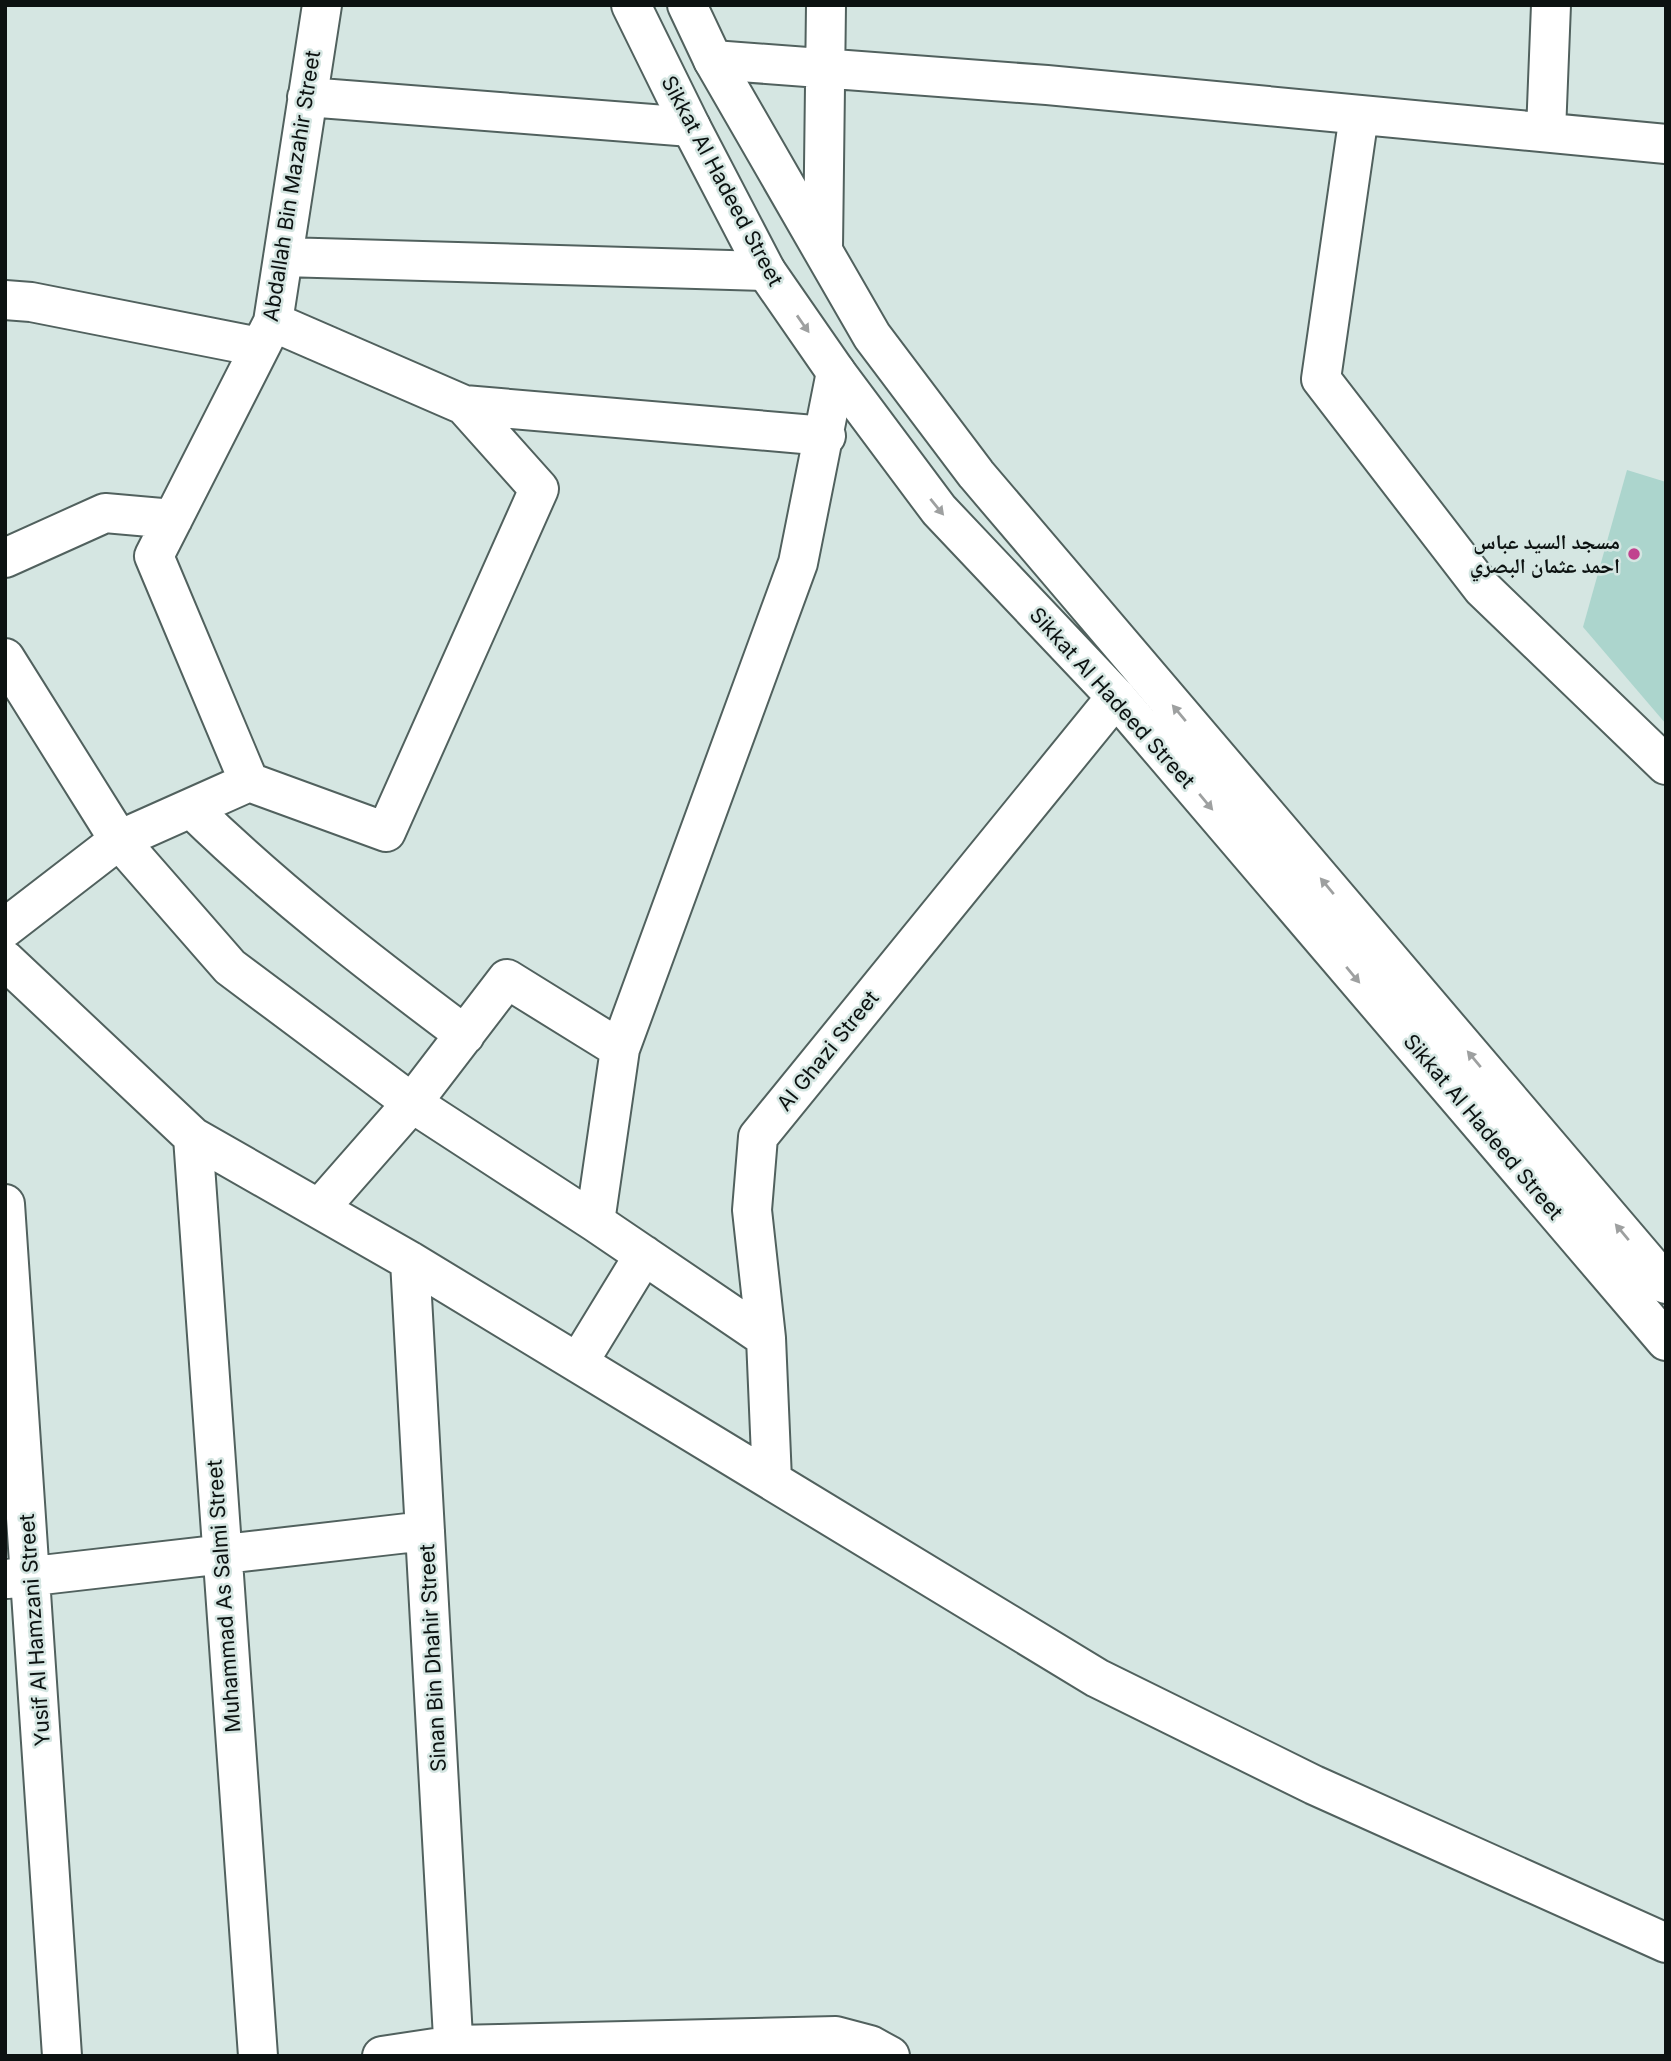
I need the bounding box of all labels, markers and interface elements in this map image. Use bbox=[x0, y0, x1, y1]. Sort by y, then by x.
street label: Abdallah Bin Mazahir Street bbox=[258, 48, 325, 323]
street label: Sikkat Al Hadeed Street bbox=[656, 71, 789, 290]
one-way arrow bbox=[796, 315, 810, 333]
one-way arrow bbox=[930, 498, 945, 516]
place label: مسجد السيد عباس احمد عثمان البصري bbox=[1470, 529, 1620, 582]
marker: مسجد السيد عباس احمد عثمان البصري bbox=[1626, 546, 1642, 562]
street label: Sikkat Al Hadeed Street bbox=[1025, 602, 1200, 793]
one-way arrow bbox=[1172, 704, 1187, 721]
one-way arrow bbox=[1198, 793, 1214, 811]
one-way arrow bbox=[1319, 877, 1335, 895]
one-way arrow bbox=[1346, 966, 1361, 984]
street label: Al Ghazi Street bbox=[772, 986, 884, 1116]
street label: Sikkat Al Hadeed Street bbox=[1398, 1029, 1568, 1225]
one-way arrow bbox=[1467, 1051, 1482, 1068]
one-way arrow bbox=[1614, 1224, 1629, 1242]
street label: Muhammad As Salmi Street bbox=[201, 1459, 246, 1733]
street label: Yusif Al Hamzani Street bbox=[14, 1513, 55, 1747]
street label: Sinan Bin Dhahir Street bbox=[414, 1543, 451, 1773]

